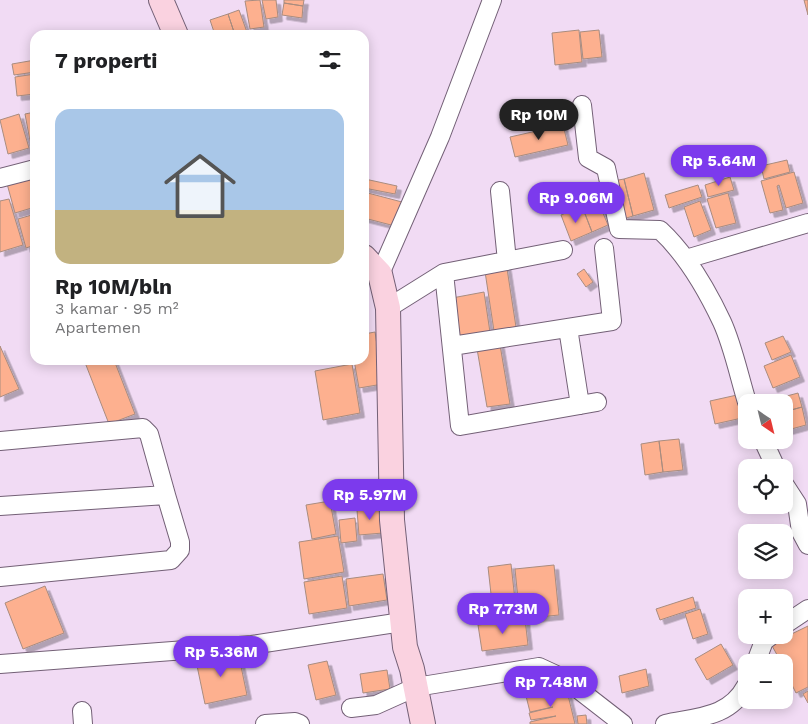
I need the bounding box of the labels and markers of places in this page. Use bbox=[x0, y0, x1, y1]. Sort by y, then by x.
pin: Rp 10M bbox=[498, 98, 580, 141]
pin: Rp 5.64M bbox=[667, 144, 771, 187]
pin: Rp 9.06M bbox=[524, 182, 628, 224]
pin: Rp 5.97M bbox=[318, 478, 422, 521]
pin: Rp 7.73M bbox=[451, 592, 555, 635]
pin: Rp 5.36M bbox=[169, 636, 273, 678]
pin: Rp 7.48M bbox=[499, 666, 603, 708]

